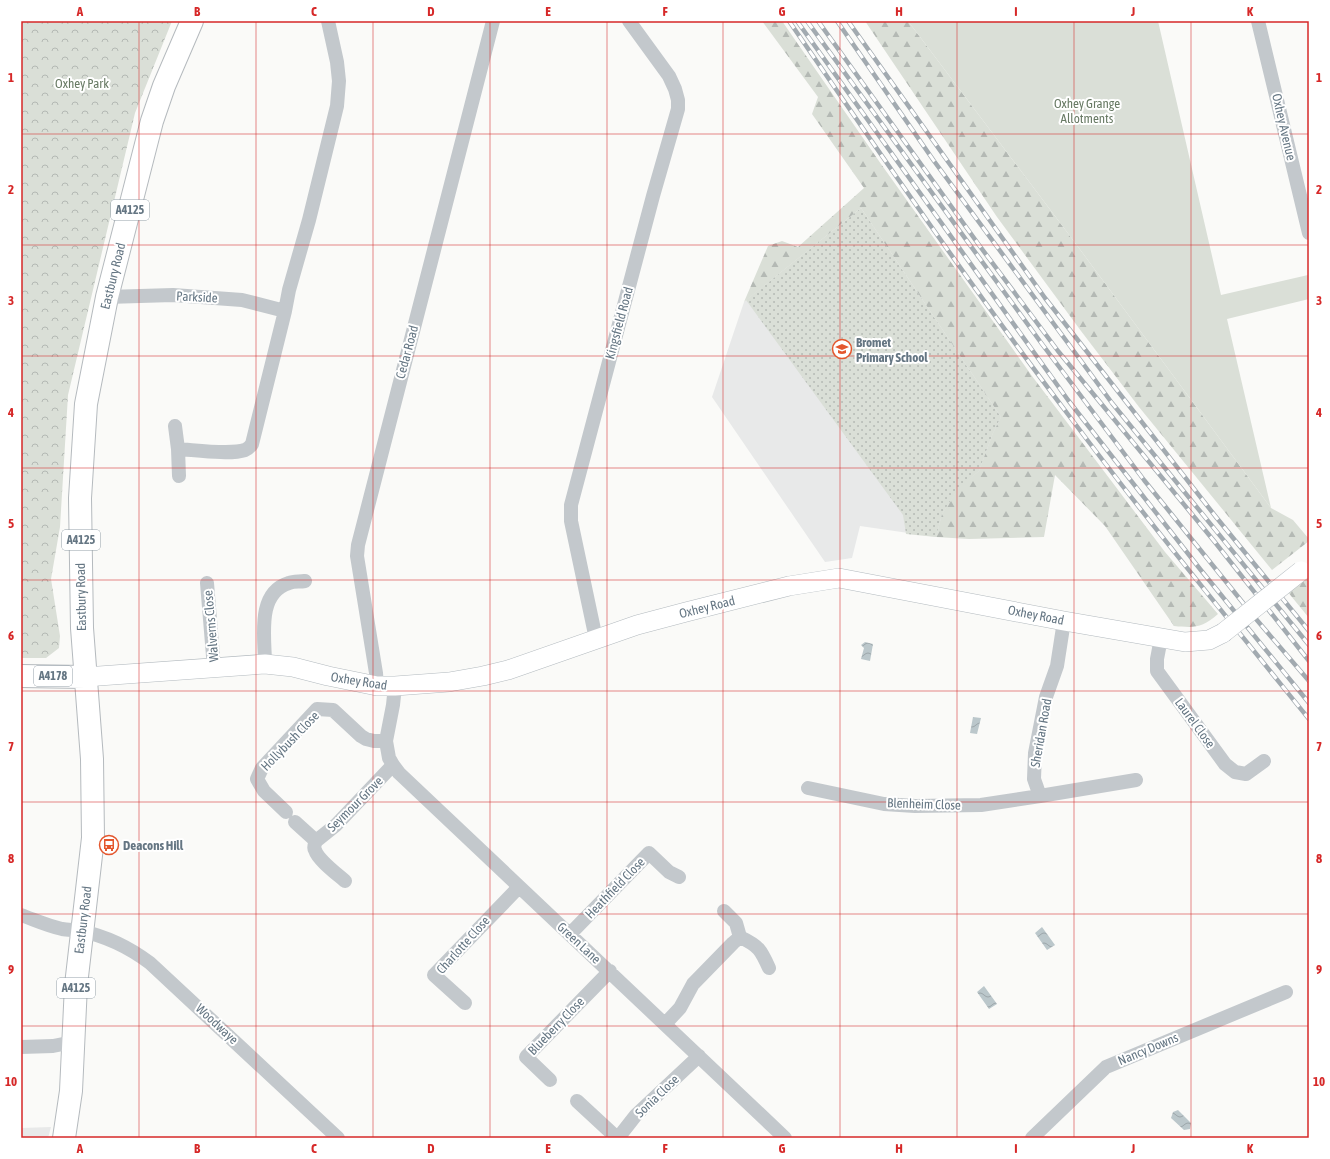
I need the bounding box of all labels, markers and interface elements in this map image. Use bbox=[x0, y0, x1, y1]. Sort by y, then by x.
text: A bbox=[76, 4, 84, 19]
text: B bbox=[194, 4, 201, 19]
text: C bbox=[311, 4, 317, 19]
text: D bbox=[427, 4, 435, 19]
text: E bbox=[545, 4, 551, 19]
text: F bbox=[662, 4, 668, 19]
text: G bbox=[779, 4, 786, 19]
text: H bbox=[895, 4, 903, 19]
text: I bbox=[1014, 4, 1018, 19]
text: J bbox=[1130, 4, 1135, 19]
text: K bbox=[1247, 4, 1254, 19]
text: 1 bbox=[8, 70, 14, 85]
text: 1 bbox=[1316, 70, 1322, 85]
park label: Oxhey Park bbox=[55, 76, 109, 91]
street label: Oxhey Avenue bbox=[1269, 92, 1299, 162]
park label: Oxhey Grange Allotments bbox=[1054, 96, 1120, 126]
text: 2 bbox=[8, 182, 14, 197]
text: 2 bbox=[1316, 182, 1322, 197]
road number: A4125 bbox=[111, 200, 149, 220]
street label: Eastbury Road bbox=[97, 241, 129, 311]
street label: Kingsfield Road bbox=[602, 285, 636, 361]
street label: Parkside bbox=[176, 288, 218, 306]
text: 3 bbox=[8, 293, 14, 308]
text: 3 bbox=[1316, 293, 1322, 308]
street label: Cedar Road bbox=[393, 324, 421, 380]
place label: Bromet Primary School bbox=[856, 335, 928, 365]
school or university icon: Bromet Primary School bbox=[831, 338, 853, 360]
text: 4 bbox=[7, 405, 14, 420]
text: 4 bbox=[1315, 405, 1322, 420]
text: 5 bbox=[8, 516, 14, 531]
text: 5 bbox=[1316, 516, 1322, 531]
road number: A4125 bbox=[62, 530, 100, 550]
street label: Eastbury Road bbox=[73, 563, 89, 631]
street label: Walverns Close bbox=[200, 589, 222, 662]
street label: Oxhey Road bbox=[678, 593, 736, 621]
street label: Oxhey Road bbox=[1007, 602, 1065, 628]
text: 6 bbox=[8, 628, 14, 643]
text: 6 bbox=[1316, 628, 1322, 643]
road number: A4178 bbox=[34, 666, 72, 686]
street label: Oxhey Road bbox=[330, 669, 388, 693]
street label: Laurel Close bbox=[1172, 695, 1218, 751]
street label: Sheridan Road bbox=[1028, 697, 1054, 769]
street label: Hollybush Close bbox=[258, 708, 322, 774]
text: 7 bbox=[8, 739, 14, 754]
text: 7 bbox=[1316, 739, 1322, 754]
street label: Seymour Grove bbox=[324, 773, 386, 835]
street label: Blenheim Close bbox=[887, 795, 961, 813]
bus stop icon: Deacons Hill bbox=[98, 834, 120, 856]
place label: Deacons Hill bbox=[123, 838, 184, 853]
text: 8 bbox=[8, 851, 14, 866]
text: 8 bbox=[1316, 851, 1322, 866]
street label: Heathfield Close bbox=[582, 854, 648, 922]
street label: Eastbury Road bbox=[71, 885, 95, 955]
street label: Charlotte Close bbox=[433, 913, 493, 977]
street label: Green Lane bbox=[554, 919, 604, 967]
text: 9 bbox=[8, 962, 14, 977]
text: 9 bbox=[1316, 962, 1322, 977]
road number: A4125 bbox=[57, 978, 95, 998]
street label: Blueberry Close bbox=[525, 994, 587, 1058]
street label: Woodwaye bbox=[193, 1001, 241, 1047]
street label: Nancy Downs bbox=[1116, 1029, 1181, 1068]
street label: Sonia Close bbox=[632, 1072, 682, 1120]
text: 10 bbox=[5, 1074, 17, 1089]
text: 10 bbox=[1313, 1074, 1325, 1089]
text: A bbox=[76, 1141, 84, 1156]
text: B bbox=[194, 1141, 201, 1156]
text: C bbox=[311, 1141, 317, 1156]
text: D bbox=[427, 1141, 435, 1156]
text: E bbox=[545, 1141, 551, 1156]
text: F bbox=[662, 1141, 668, 1156]
text: G bbox=[779, 1141, 786, 1156]
text: H bbox=[895, 1141, 903, 1156]
text: I bbox=[1014, 1141, 1018, 1156]
text: J bbox=[1130, 1141, 1135, 1156]
text: K bbox=[1247, 1141, 1254, 1156]

